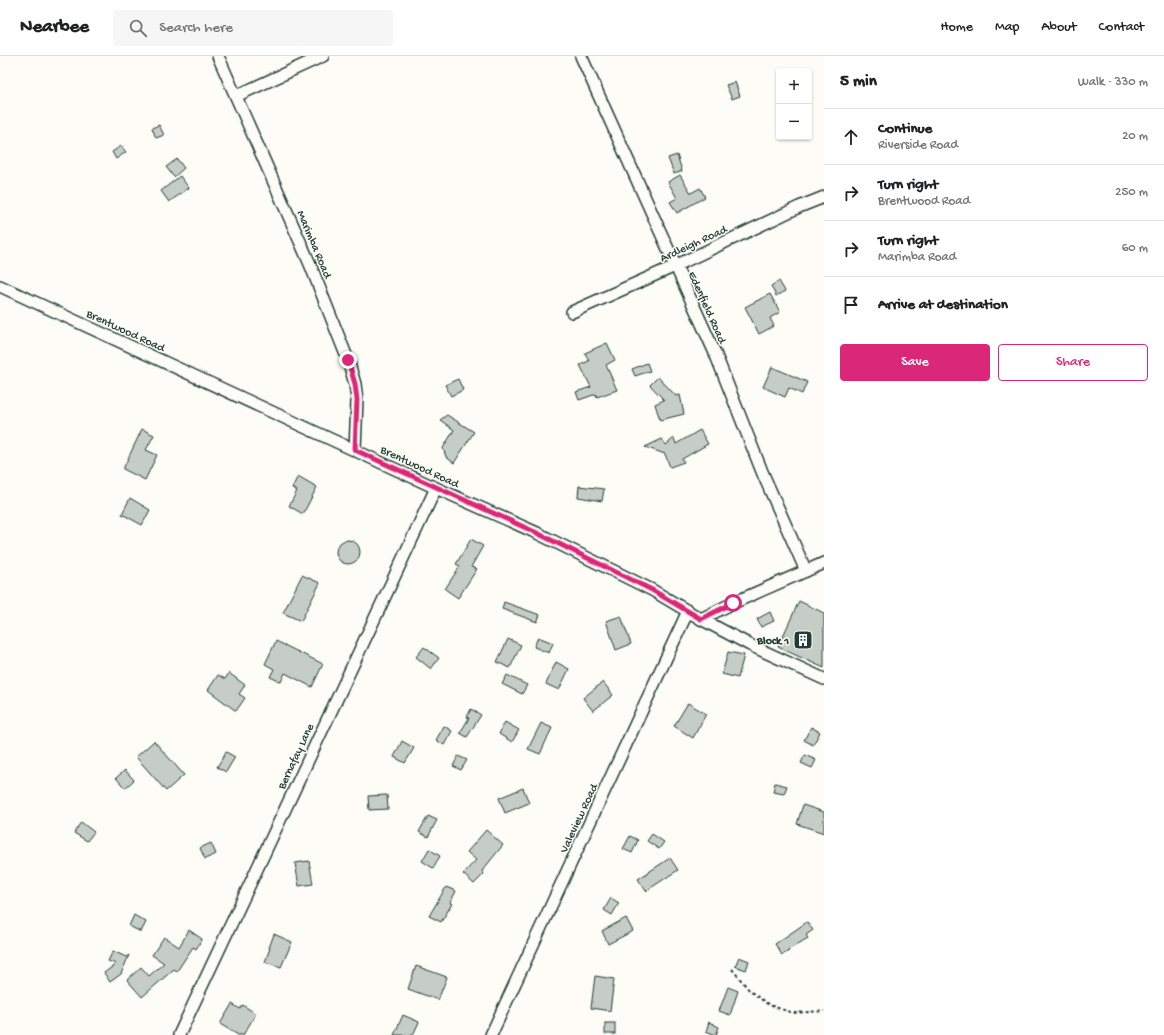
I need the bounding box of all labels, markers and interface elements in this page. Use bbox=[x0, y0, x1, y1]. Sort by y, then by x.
search box bbox=[113, 10, 393, 46]
text: Nearbee bbox=[20, 16, 89, 39]
icon: search bbox=[127, 17, 149, 39]
text: Search here bbox=[159, 19, 233, 37]
text: Home bbox=[941, 19, 973, 36]
text: Map bbox=[995, 19, 1019, 36]
text: About bbox=[1041, 19, 1077, 36]
text: Contact bbox=[1099, 19, 1144, 36]
map controls bbox=[776, 68, 812, 140]
button: + bbox=[776, 68, 812, 104]
text: 5 min bbox=[840, 72, 877, 92]
text: Walk · 330 m bbox=[1078, 75, 1148, 90]
button: − bbox=[776, 104, 812, 140]
text: Continue bbox=[878, 120, 932, 138]
icon: ahead bbox=[840, 126, 862, 148]
text: 20 m bbox=[1122, 129, 1148, 144]
text: Riverside Road bbox=[878, 138, 958, 153]
text: Turn right bbox=[878, 176, 938, 194]
icon: right bbox=[840, 182, 862, 204]
text: 250 m bbox=[1115, 185, 1148, 200]
text: Brentwood Road bbox=[878, 194, 970, 209]
street label: Marimba Road bbox=[293, 209, 334, 282]
street label: Ardleigh Road bbox=[658, 223, 730, 266]
text: Turn right bbox=[878, 232, 938, 250]
icon: right bbox=[840, 238, 862, 260]
text: 60 m bbox=[1122, 241, 1148, 256]
text: Marimba Road bbox=[878, 250, 956, 265]
street label: Edenfield Road bbox=[684, 270, 729, 347]
icon: arrive bbox=[840, 294, 862, 316]
text: Arrive at destination bbox=[878, 296, 1008, 314]
street label: Brentwood Road bbox=[83, 307, 168, 357]
button: Save bbox=[840, 344, 990, 381]
button: Share bbox=[998, 344, 1148, 381]
route end bbox=[339, 351, 357, 369]
street label: Brentwood Road bbox=[377, 443, 462, 493]
route start bbox=[724, 594, 742, 612]
building icon: Block 1 bbox=[792, 629, 814, 651]
place label: Block 1 bbox=[756, 635, 789, 649]
street label: Bernafay Lane bbox=[275, 721, 318, 793]
street label: Valeview Road bbox=[557, 781, 602, 857]

